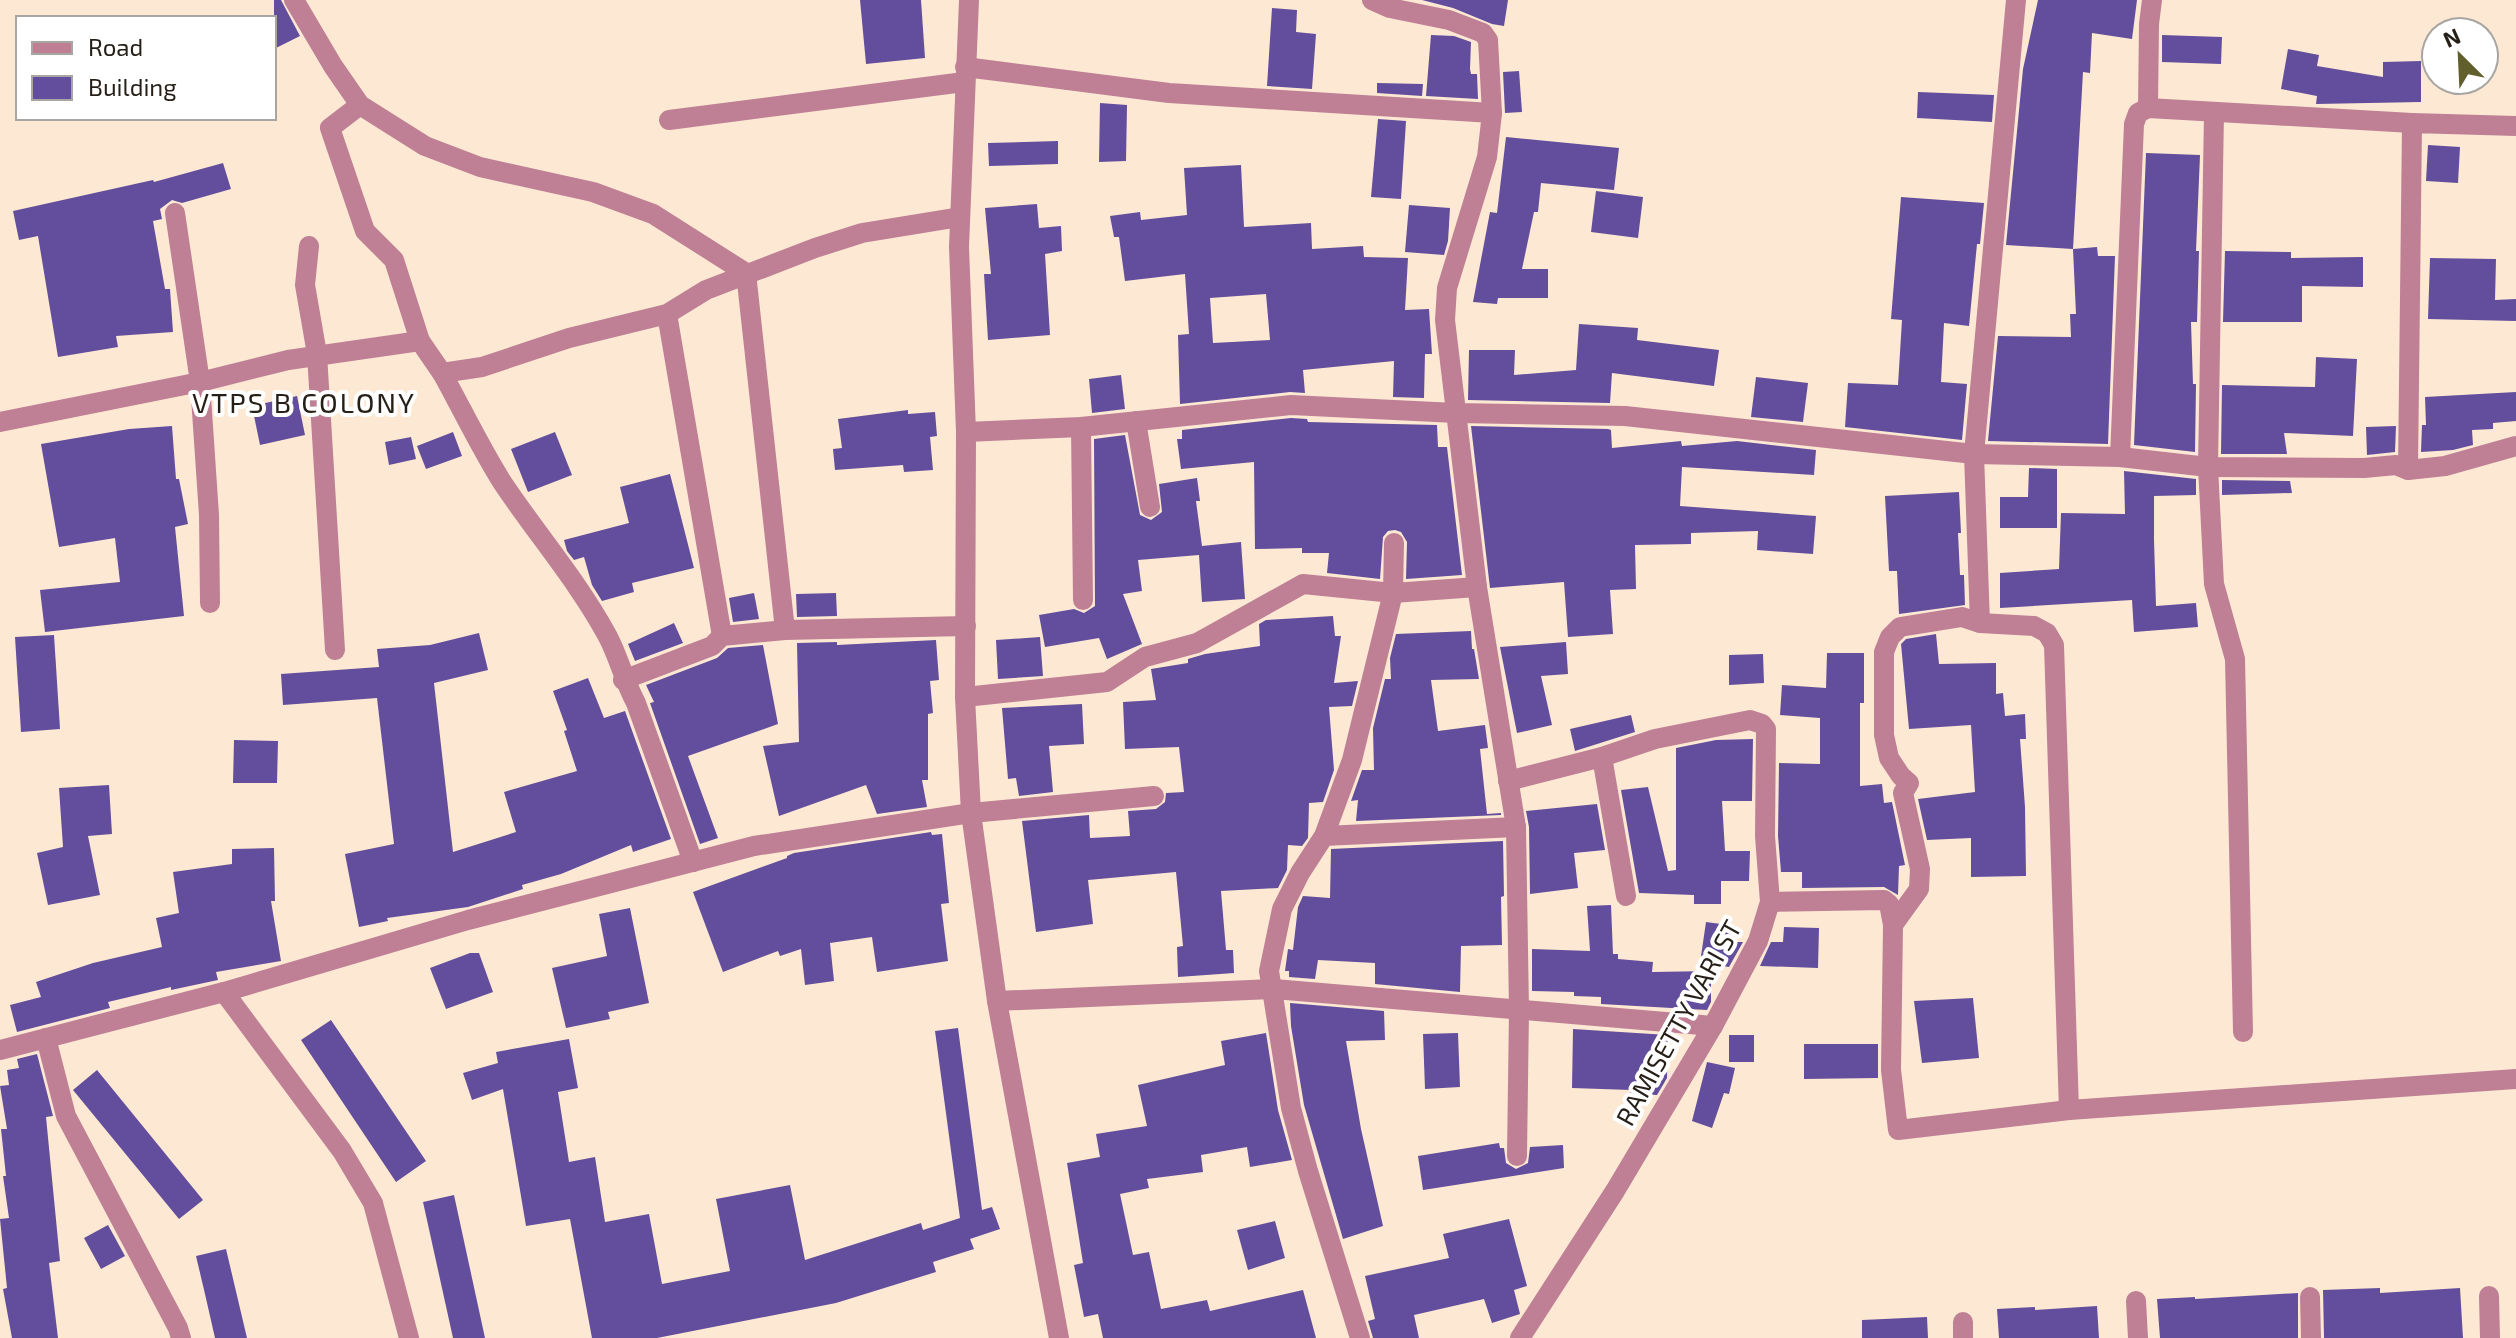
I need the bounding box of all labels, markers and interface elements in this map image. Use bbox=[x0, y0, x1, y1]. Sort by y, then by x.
legend bbox=[16, 16, 276, 120]
north arrow bbox=[2420, 16, 2500, 96]
text: N bbox=[2439, 22, 2464, 52]
text: Road bbox=[88, 32, 143, 61]
text: Building bbox=[88, 72, 177, 101]
district label: VTPS B COLONY bbox=[192, 385, 416, 419]
street label: RAMISETTY VARI ST bbox=[1608, 914, 1747, 1130]

